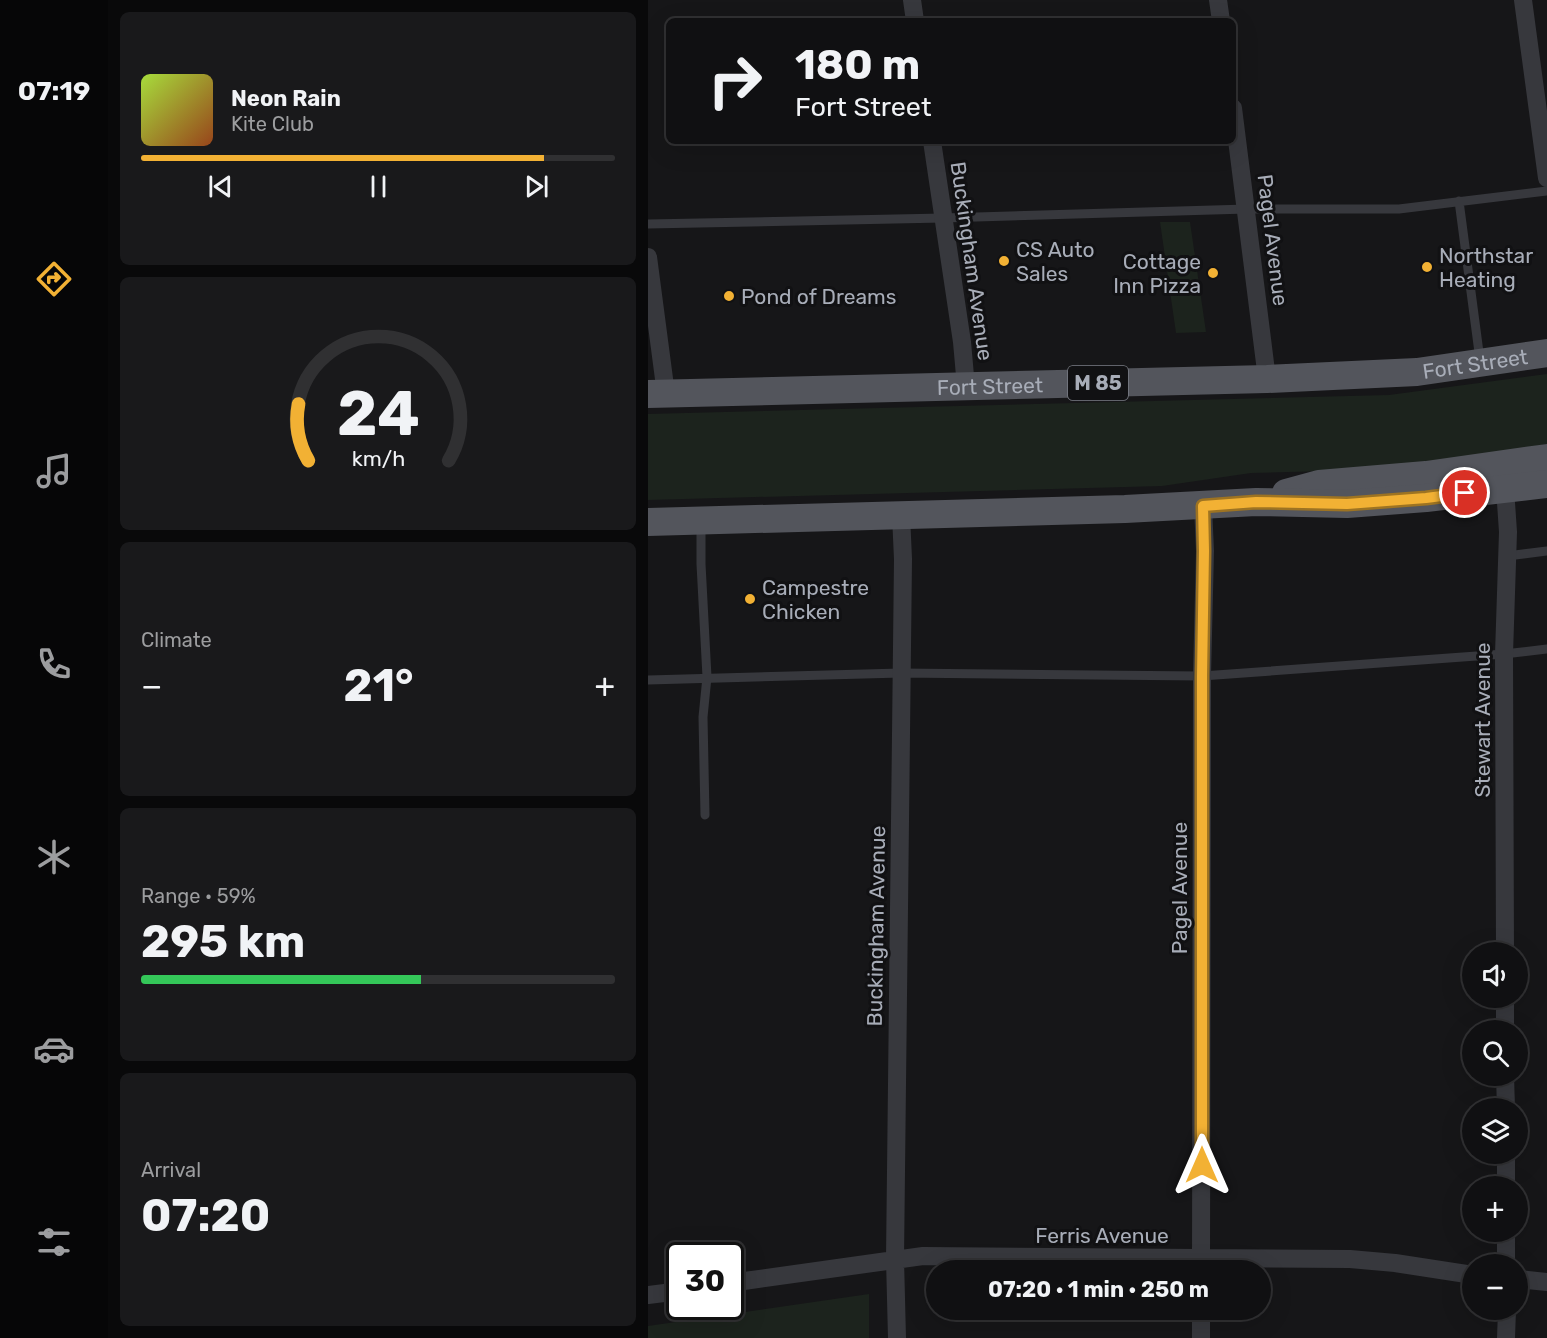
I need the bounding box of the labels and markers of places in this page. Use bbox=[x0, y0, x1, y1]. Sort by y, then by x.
place label: CS Auto Sales bbox=[1016, 237, 1094, 286]
place label: Northstar Heating bbox=[1439, 243, 1533, 292]
place label: Cottage Inn Pizza bbox=[1113, 249, 1201, 298]
marker: CS Auto Sales bbox=[997, 254, 1011, 268]
marker: Northstar Heating bbox=[1420, 260, 1434, 274]
marker: Cottage Inn Pizza bbox=[1206, 266, 1220, 280]
place label: Pond of Dreams bbox=[741, 284, 896, 309]
marker: Pond of Dreams bbox=[722, 289, 736, 303]
pin bbox=[1439, 467, 1490, 518]
place label: Campestre Chicken bbox=[762, 575, 869, 624]
marker: Campestre Chicken bbox=[743, 592, 757, 606]

